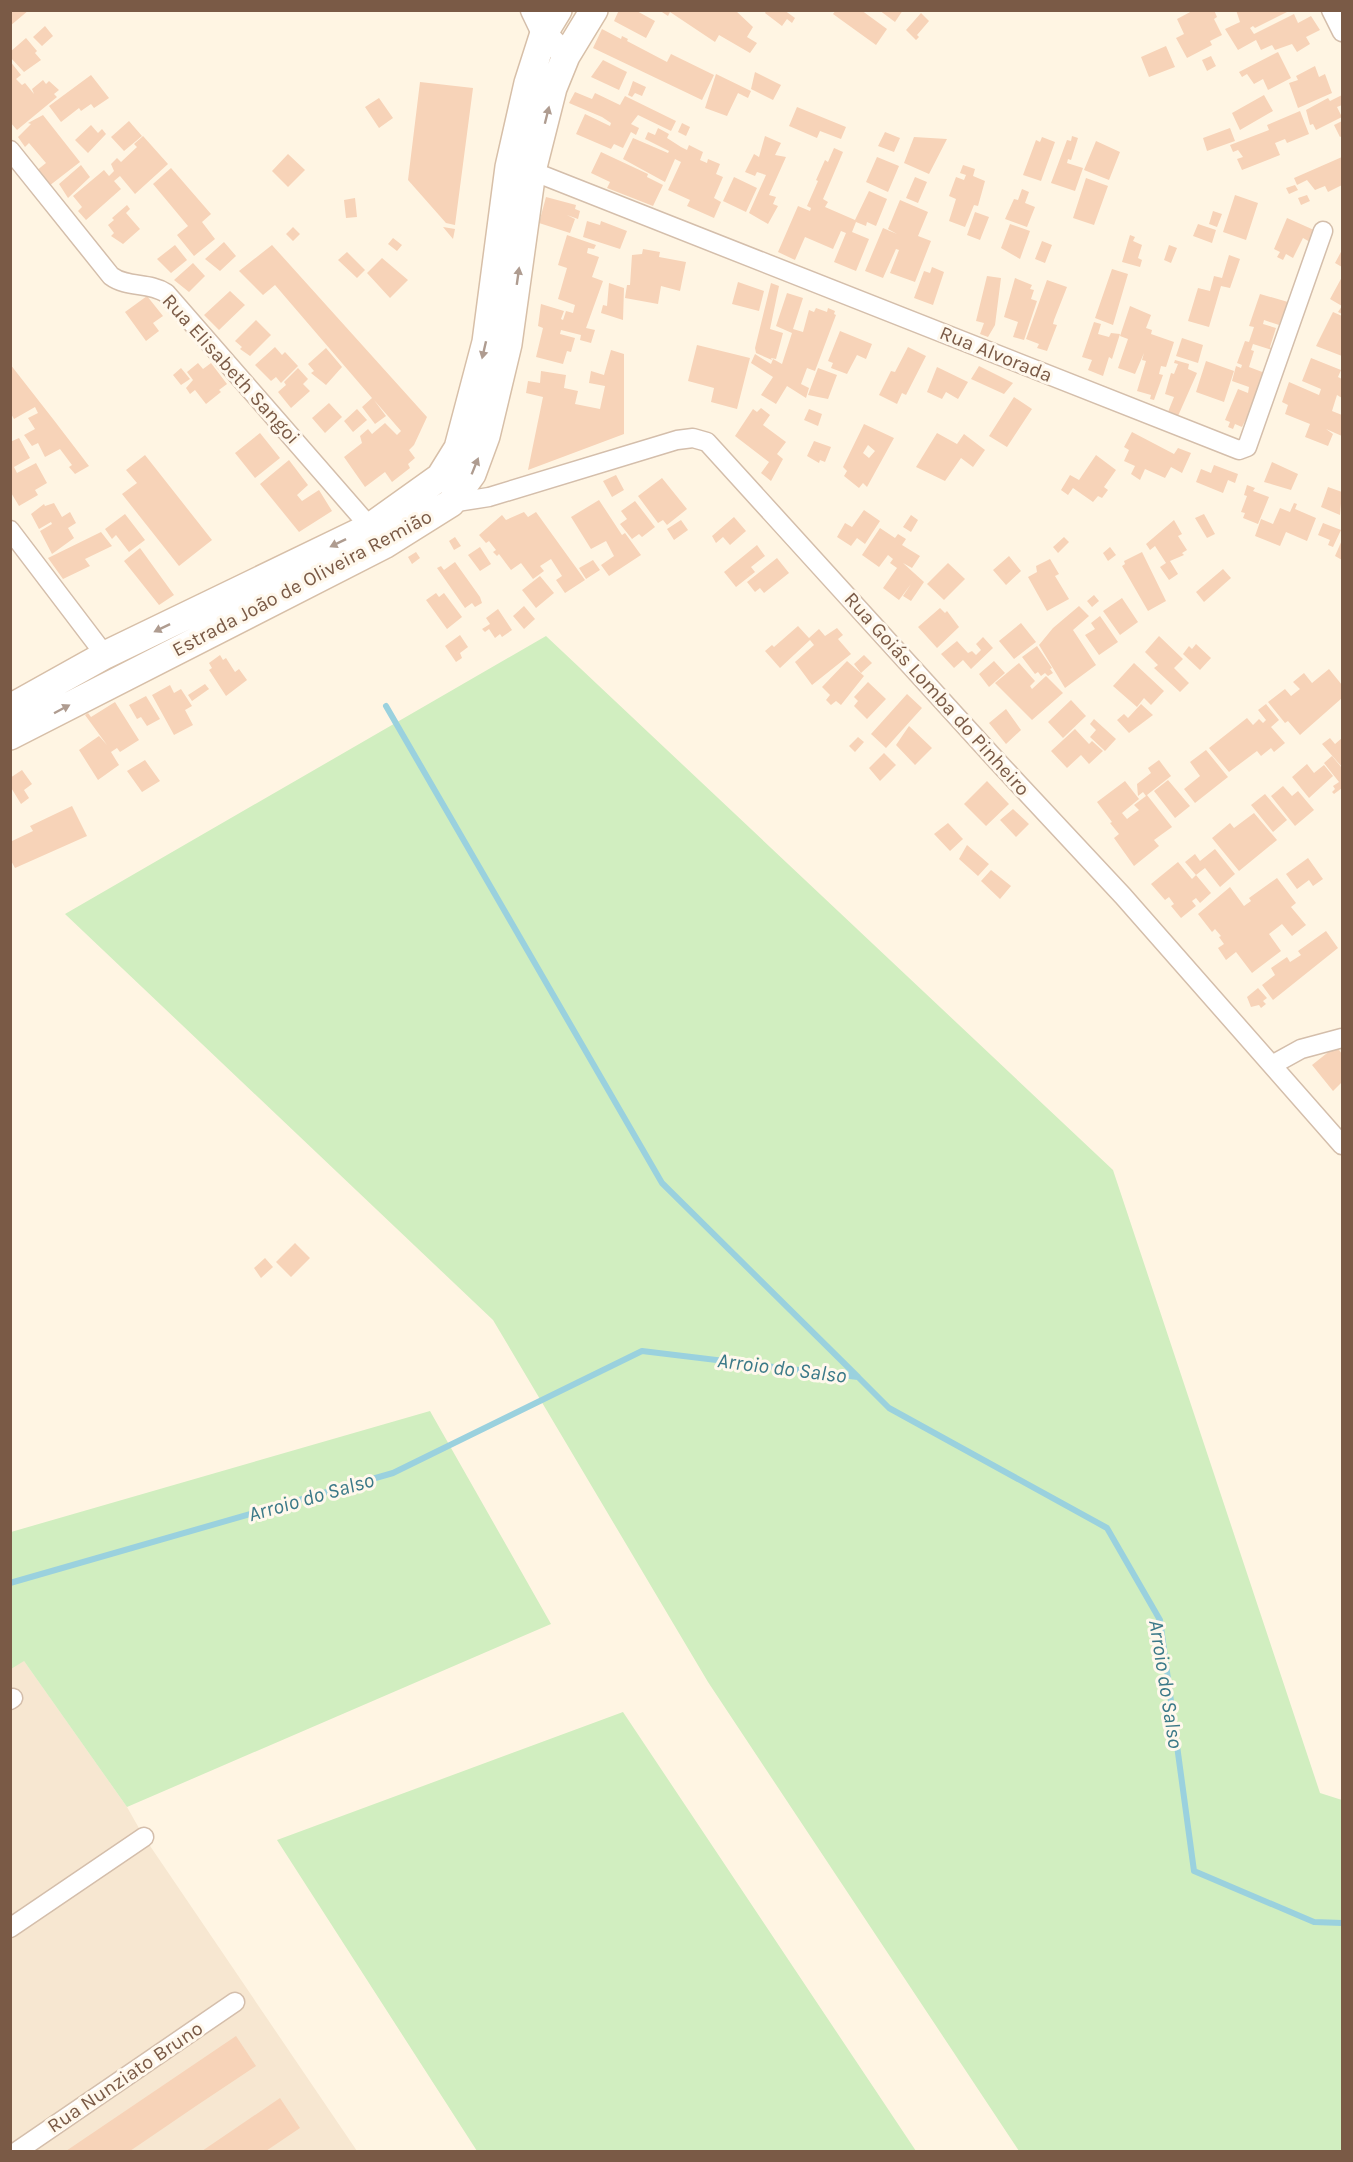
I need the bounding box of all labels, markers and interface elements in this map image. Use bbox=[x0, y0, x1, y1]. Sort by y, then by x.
one-way arrow bbox=[542, 106, 552, 124]
one-way arrow bbox=[513, 266, 522, 285]
street label: Rua Elisabeth Sangoi bbox=[157, 289, 305, 449]
street label: Rua Alvorada bbox=[936, 321, 1056, 387]
one-way arrow bbox=[479, 341, 488, 360]
one-way arrow bbox=[470, 456, 480, 474]
street label: Estrada João de Oliveira Remião bbox=[168, 505, 436, 661]
one-way arrow bbox=[329, 538, 346, 548]
street label: Rua Goiás Lomba do Pinheiro bbox=[840, 588, 1034, 800]
one-way arrow bbox=[154, 623, 171, 632]
one-way arrow bbox=[54, 704, 71, 714]
water label: Arroio do Salso bbox=[716, 1348, 848, 1388]
water label: Arroio do Salso bbox=[245, 1467, 377, 1526]
water label: Arroio do Salso bbox=[1144, 1618, 1188, 1751]
street label: Rua Nunziato Bruno bbox=[43, 2016, 207, 2138]

